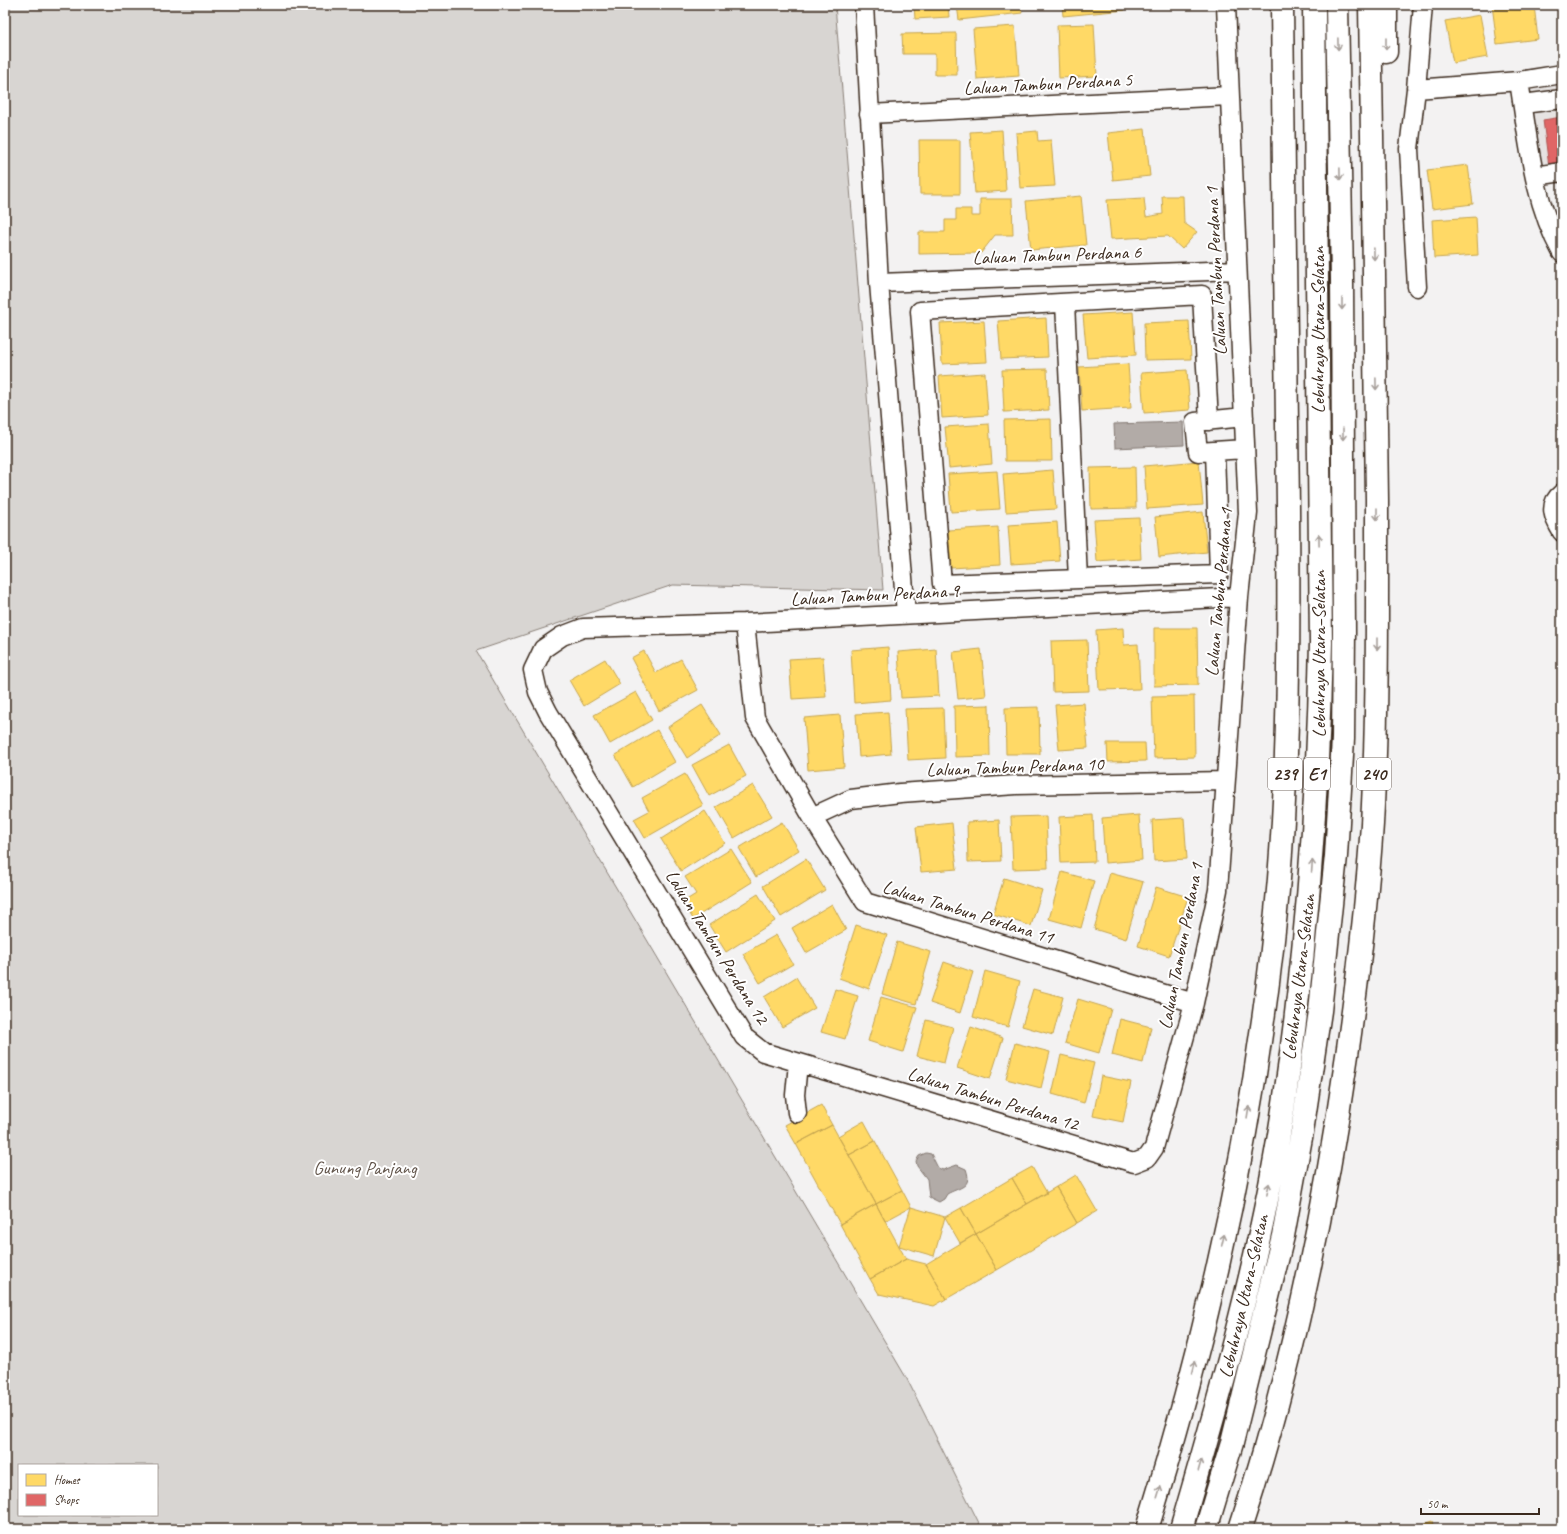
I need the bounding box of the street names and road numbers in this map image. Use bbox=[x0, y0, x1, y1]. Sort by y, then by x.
street label: Laluan Tambun Perdana 5 bbox=[963, 68, 1134, 100]
street label: Laluan Tambun Perdana 1 bbox=[1200, 185, 1232, 356]
street label: Laluan Tambun Perdana 6 bbox=[972, 240, 1143, 270]
street label: Lebuhraya Utara–Selatan bbox=[1306, 245, 1330, 413]
street label: Laluan Tambun Perdana 1 bbox=[1200, 505, 1238, 677]
street label: Lebuhraya Utara–Selatan bbox=[1307, 569, 1331, 737]
street label: Laluan Tambun Perdana 9 bbox=[790, 579, 961, 611]
street label: Laluan Tambun Perdana 10 bbox=[926, 752, 1106, 782]
road number: 239 bbox=[1268, 758, 1302, 790]
road number: E1 bbox=[1304, 758, 1330, 790]
road number: 240 bbox=[1357, 758, 1391, 790]
street label: Laluan Tambun Perdana 1 bbox=[1153, 859, 1209, 1031]
street label: Laluan Tambun Perdana 12 bbox=[660, 865, 775, 1030]
street label: Laluan Tambun Perdana 11 bbox=[880, 875, 1058, 950]
street label: Lebuhraya Utara–Selatan bbox=[1277, 891, 1321, 1061]
street label: Laluan Tambun Perdana 12 bbox=[905, 1062, 1083, 1137]
street label: Lebuhraya Utara–Selatan bbox=[1214, 1211, 1275, 1380]

